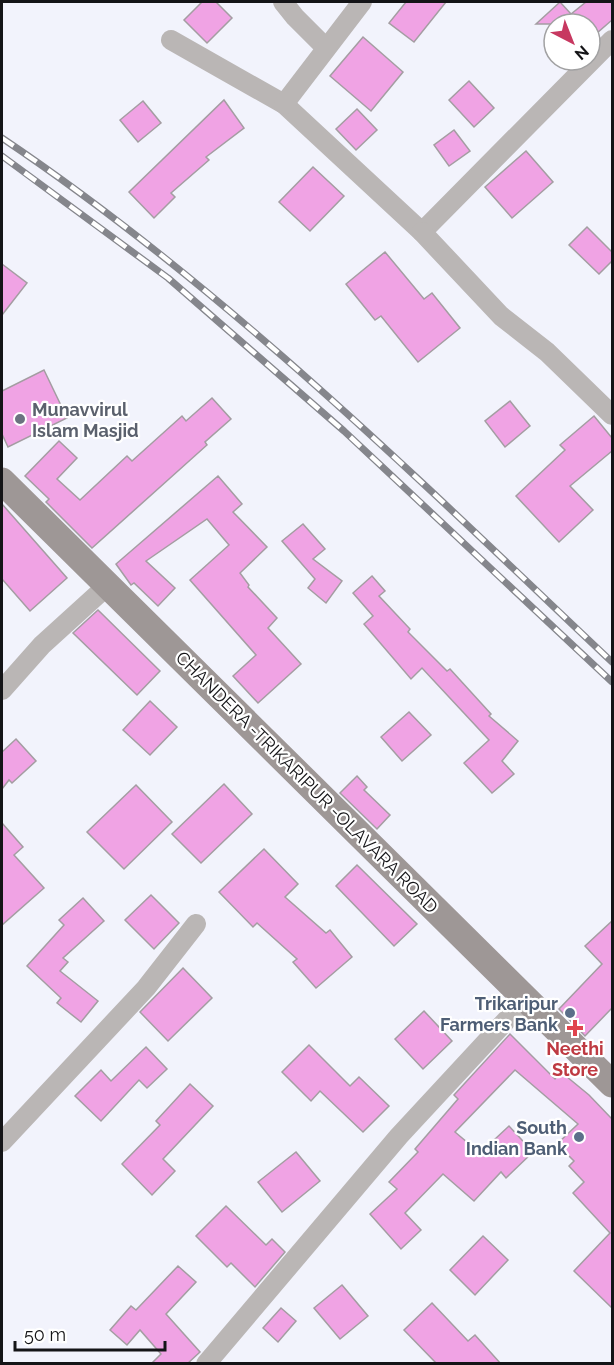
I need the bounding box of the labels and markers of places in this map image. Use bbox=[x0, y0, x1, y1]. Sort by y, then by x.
place label: Munavvirul Islam Masjid bbox=[32, 399, 139, 441]
marker: Munavvirul Islam Masjid bbox=[13, 412, 27, 426]
place label: Trikaripur Farmers Bank bbox=[440, 993, 559, 1035]
marker: Trikaripur Farmers Bank bbox=[563, 1006, 577, 1020]
marker: Neethi Store bbox=[568, 1021, 582, 1035]
place label: Neethi Store bbox=[546, 1038, 604, 1080]
place label: South Indian Bank bbox=[466, 1117, 568, 1159]
marker: South Indian Bank bbox=[572, 1130, 586, 1144]

